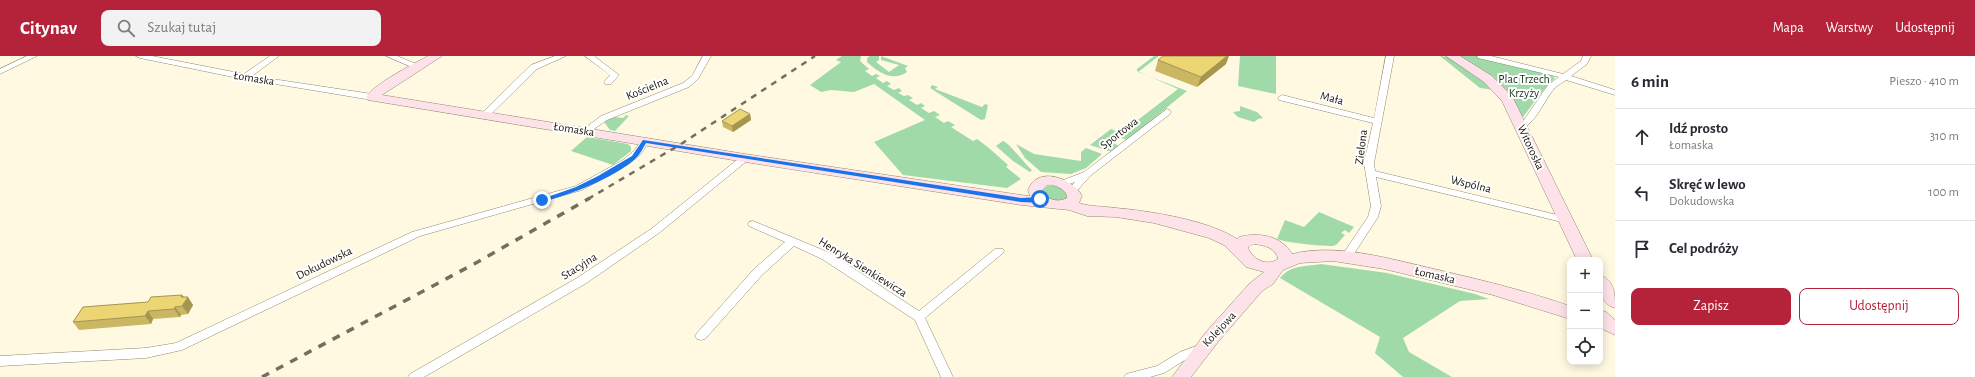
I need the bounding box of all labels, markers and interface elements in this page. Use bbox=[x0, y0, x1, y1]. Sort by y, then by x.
search box bbox=[101, 10, 381, 46]
icon: search bbox=[115, 17, 137, 39]
text: Citynav bbox=[20, 19, 77, 38]
text: Szukaj tutaj bbox=[147, 20, 216, 35]
text: Mapa bbox=[1773, 21, 1804, 35]
text: Warstwy bbox=[1826, 21, 1873, 35]
text: Udostępnij bbox=[1895, 21, 1955, 35]
street label: Łomaska bbox=[233, 69, 276, 87]
park label: Plac Trzech Krzyży bbox=[1498, 73, 1550, 100]
text: 6 min bbox=[1631, 73, 1669, 90]
street label: Kościelna bbox=[624, 74, 670, 102]
text: Pieszo · 410 m bbox=[1889, 75, 1959, 88]
street label: Mała bbox=[1319, 89, 1345, 107]
street label: Sportowa bbox=[1098, 114, 1140, 151]
street label: Łomaska bbox=[553, 120, 596, 138]
text: Idź prosto bbox=[1669, 121, 1728, 136]
street label: Witoroska bbox=[1515, 123, 1547, 172]
icon: ahead bbox=[1631, 126, 1653, 148]
street label: Zielona bbox=[1353, 128, 1369, 165]
text: 310 m bbox=[1930, 130, 1959, 143]
text: Łomaska bbox=[1669, 139, 1714, 152]
street label: Wspólna bbox=[1450, 173, 1493, 195]
text: Skręć w lewo bbox=[1669, 177, 1746, 192]
icon: left bbox=[1631, 182, 1653, 204]
text: 100 m bbox=[1928, 186, 1959, 199]
route start bbox=[1031, 190, 1049, 208]
route end bbox=[533, 191, 551, 209]
text: Dokudowska bbox=[1669, 195, 1735, 208]
street label: Henryka Sienkiewicza bbox=[816, 235, 910, 300]
icon: arrive bbox=[1631, 238, 1653, 260]
text: Cel podróży bbox=[1669, 241, 1738, 256]
street label: Dokudowska bbox=[294, 244, 354, 282]
street label: Stacyjna bbox=[559, 250, 600, 282]
map controls bbox=[1567, 257, 1603, 365]
button: + bbox=[1567, 257, 1603, 293]
street label: Łomaska bbox=[1414, 265, 1457, 286]
button: Zapisz bbox=[1631, 288, 1791, 325]
button: Udostępnij bbox=[1799, 288, 1959, 325]
button: − bbox=[1567, 293, 1603, 329]
street label: Kolejowa bbox=[1200, 309, 1239, 350]
button: locate bbox=[1567, 329, 1603, 365]

